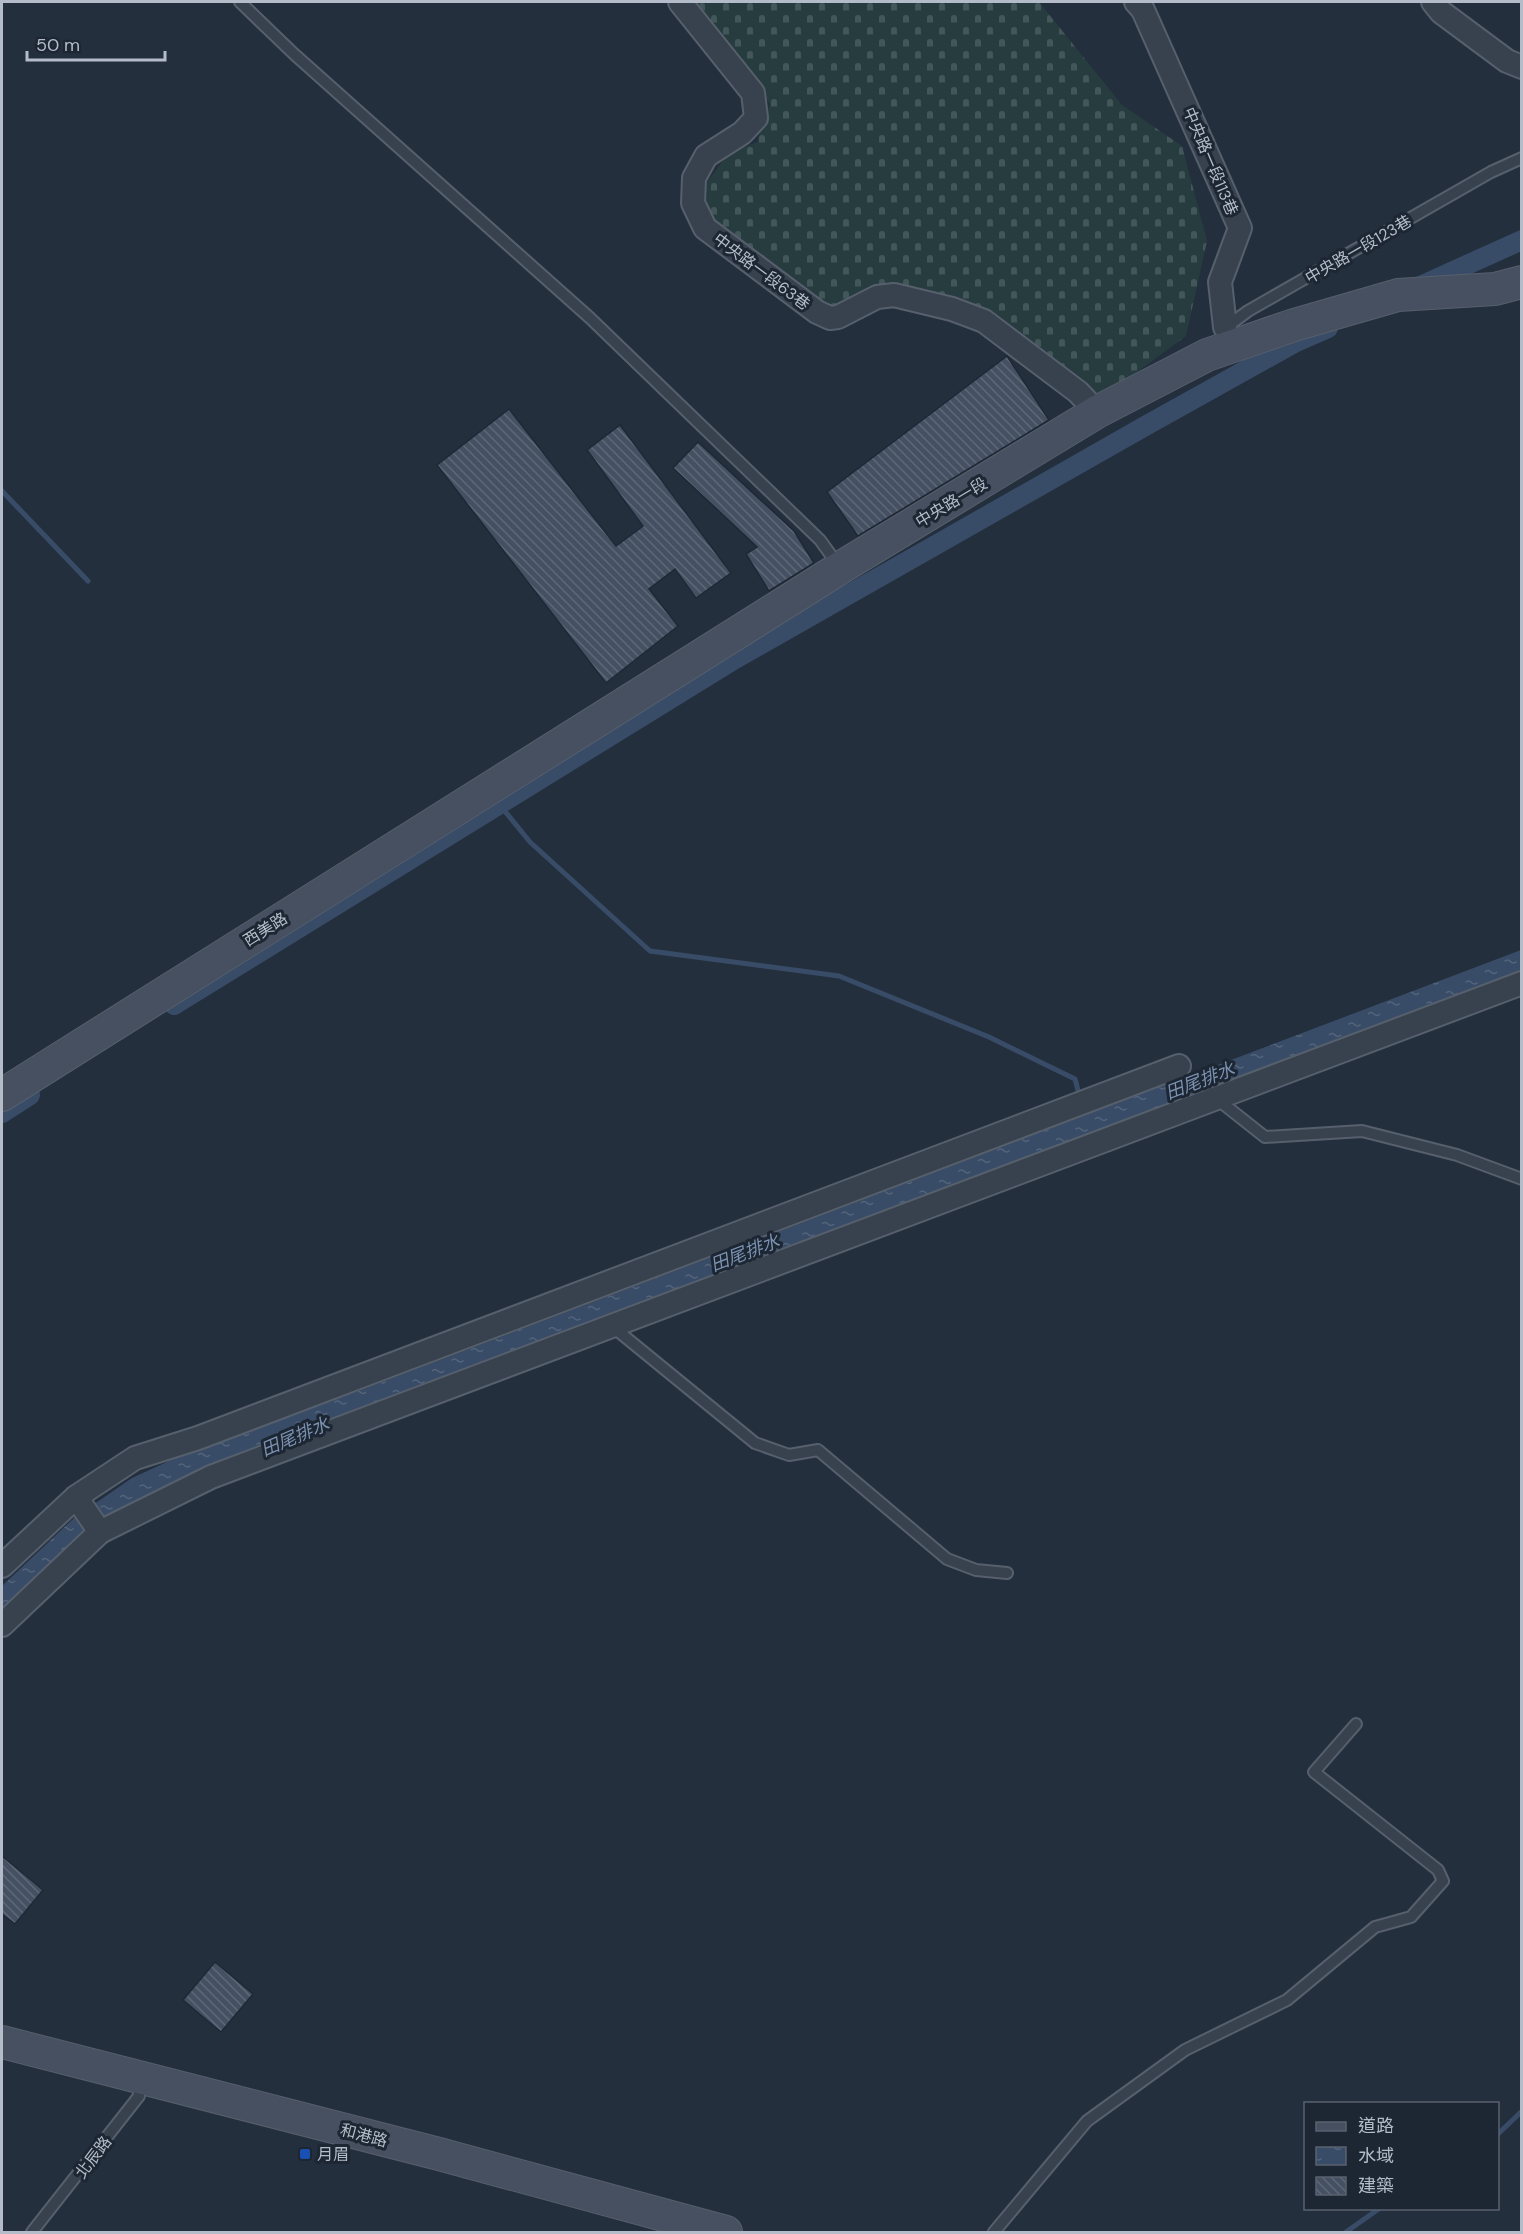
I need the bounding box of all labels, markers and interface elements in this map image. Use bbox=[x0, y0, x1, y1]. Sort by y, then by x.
scale bar bbox=[27, 24, 165, 62]
text: 50 m bbox=[36, 33, 80, 57]
street label: 中央路一段113巷 bbox=[1178, 104, 1243, 218]
street label: 中央路一段123巷 bbox=[1301, 210, 1415, 288]
street label: 中央路一段63巷 bbox=[709, 228, 814, 315]
street label: 中央路一段 bbox=[912, 473, 991, 532]
street label: 西美路 bbox=[239, 908, 291, 951]
water label: 田尾排水 bbox=[1162, 1057, 1239, 1105]
water label: 田尾排水 bbox=[707, 1229, 784, 1277]
water label: 田尾排水 bbox=[257, 1411, 334, 1462]
legend bbox=[1304, 2102, 1499, 2210]
text: 道路 bbox=[1358, 2114, 1394, 2138]
street label: 和港路 bbox=[338, 2119, 390, 2152]
street label: 北辰路 bbox=[71, 2132, 116, 2183]
place label: 月眉 bbox=[317, 2144, 349, 2165]
text: 水域 bbox=[1358, 2144, 1394, 2168]
marker: 月眉 bbox=[298, 2147, 312, 2161]
text: 建築 bbox=[1358, 2174, 1394, 2198]

